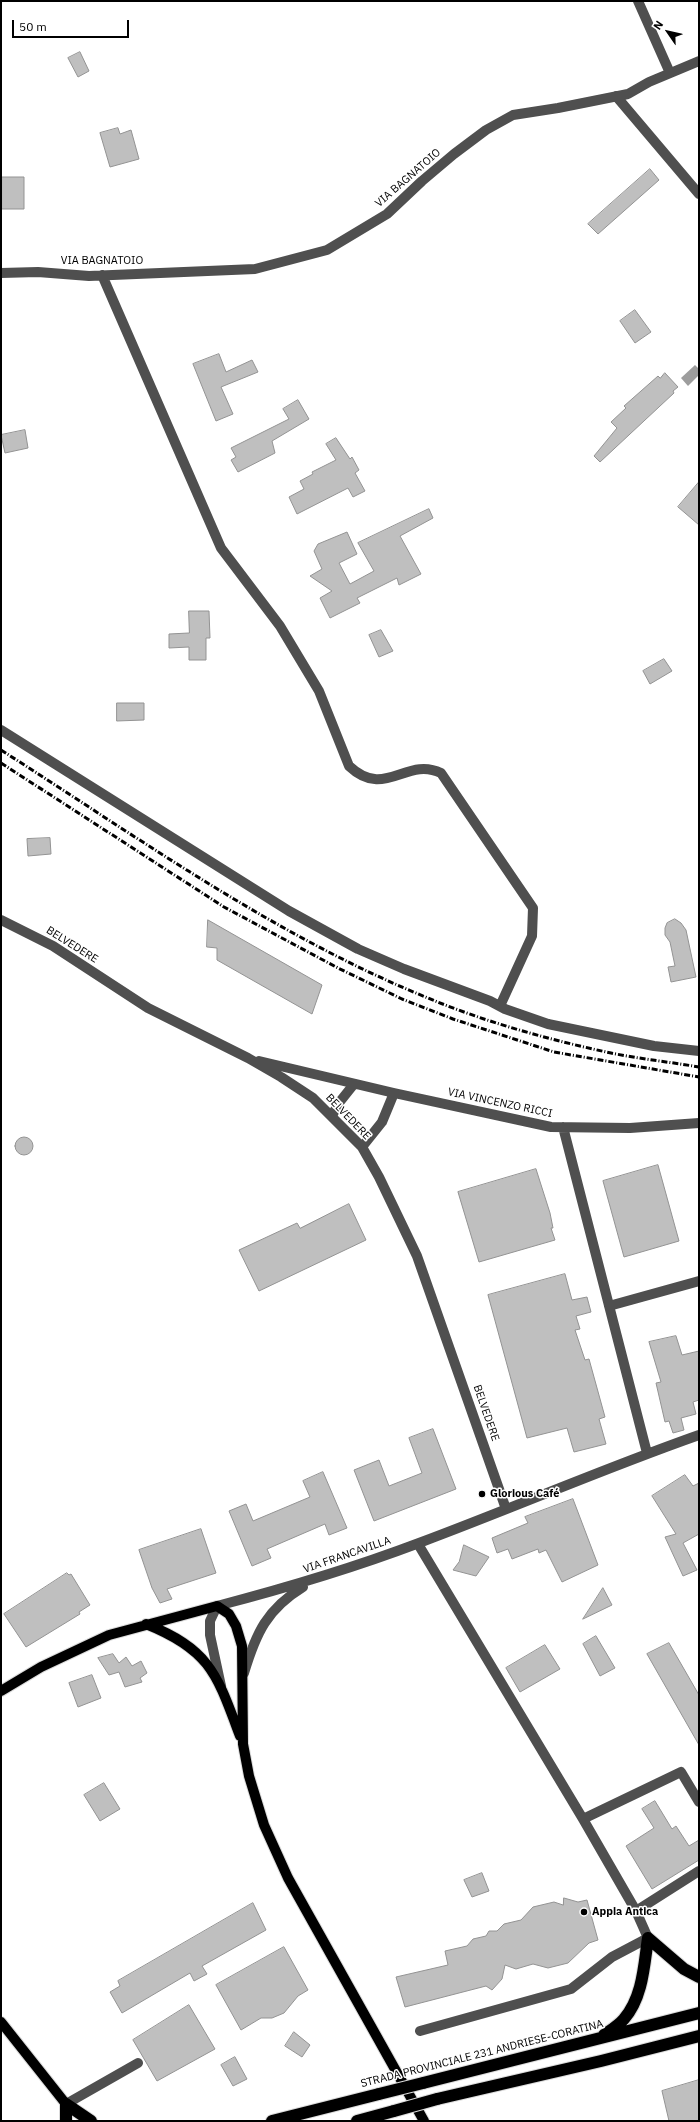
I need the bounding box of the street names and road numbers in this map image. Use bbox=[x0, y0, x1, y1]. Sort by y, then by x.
street label: VIA BAGNATOIO bbox=[373, 146, 443, 210]
street label: VIA BAGNATOIO bbox=[61, 254, 143, 268]
street label: BELVEDERE bbox=[44, 924, 100, 966]
street label: VIA VINCENZO RICCI bbox=[446, 1085, 554, 1121]
street label: BELVEDERE bbox=[323, 1091, 373, 1143]
street label: BELVEDERE bbox=[470, 1383, 502, 1443]
street label: VIA FRANCAVILLA bbox=[302, 1534, 392, 1576]
street label: STRADA PROVINCIALE 231 ANDRIESE-CORATINA bbox=[359, 2017, 605, 2091]

